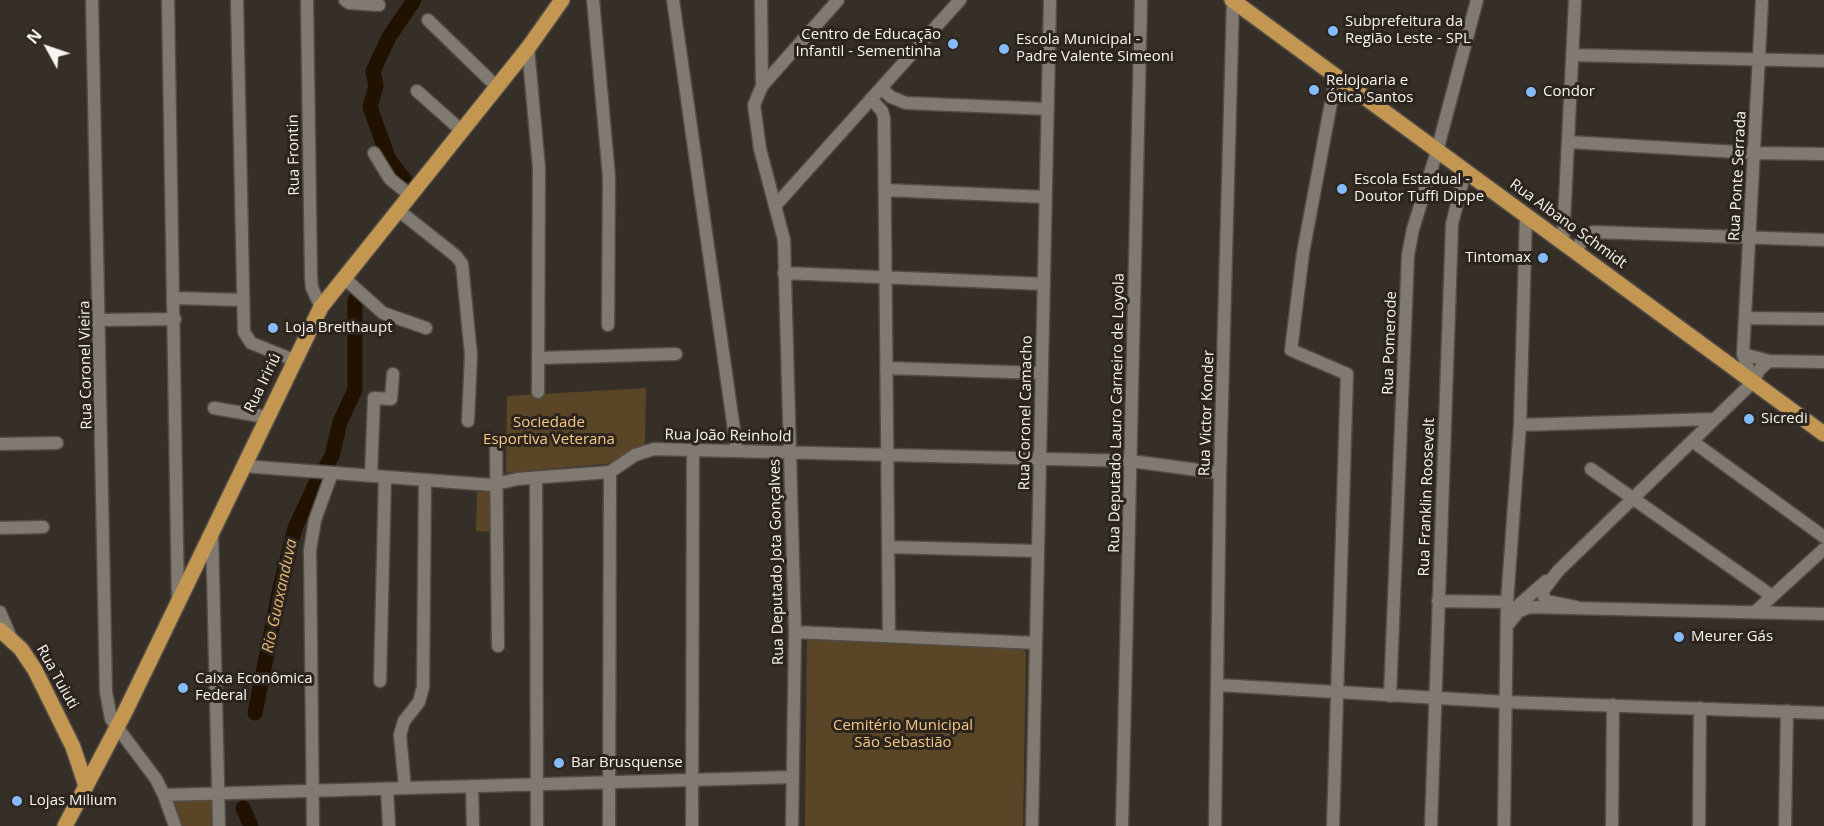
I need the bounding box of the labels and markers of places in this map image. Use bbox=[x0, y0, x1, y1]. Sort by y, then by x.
place label: Subprefeitura da Região Leste - SPL bbox=[1345, 13, 1471, 48]
marker: Subprefeitura da Região Leste - SPL bbox=[1326, 24, 1340, 38]
place label: Centro de Educação Infantil - Sementinha bbox=[795, 26, 941, 61]
place label: Escola Municipal - Padre Valente Simeoni bbox=[1016, 31, 1174, 66]
marker: Centro de Educação Infantil - Sementinha bbox=[946, 37, 960, 51]
marker: Escola Municipal - Padre Valente Simeoni bbox=[997, 42, 1011, 56]
place label: Relojoaria e Ótica Santos bbox=[1326, 72, 1413, 107]
marker: Relojoaria e Ótica Santos bbox=[1307, 83, 1321, 97]
place label: Condor bbox=[1543, 83, 1595, 101]
marker: Condor bbox=[1524, 85, 1538, 99]
place label: Escola Estadual - Doutor Tuffi Dippe bbox=[1354, 171, 1484, 206]
marker: Escola Estadual - Doutor Tuffi Dippe bbox=[1335, 182, 1349, 196]
place label: Tintomax bbox=[1465, 249, 1531, 267]
marker: Tintomax bbox=[1536, 251, 1550, 265]
place label: Loja Breithaupt bbox=[285, 319, 393, 337]
marker: Loja Breithaupt bbox=[266, 321, 280, 335]
place label: Sicredi bbox=[1761, 410, 1808, 428]
marker: Sicredi bbox=[1742, 412, 1756, 426]
place label: Meurer Gás bbox=[1691, 628, 1773, 646]
marker: Meurer Gás bbox=[1672, 630, 1686, 644]
place label: Caixa Econômica Federal bbox=[195, 670, 313, 705]
marker: Caixa Econômica Federal bbox=[176, 681, 190, 695]
place label: Bar Brusquense bbox=[571, 754, 683, 772]
marker: Bar Brusquense bbox=[552, 756, 566, 770]
place label: Lojas Milium bbox=[29, 792, 117, 810]
marker: Lojas Milium bbox=[10, 794, 24, 808]

